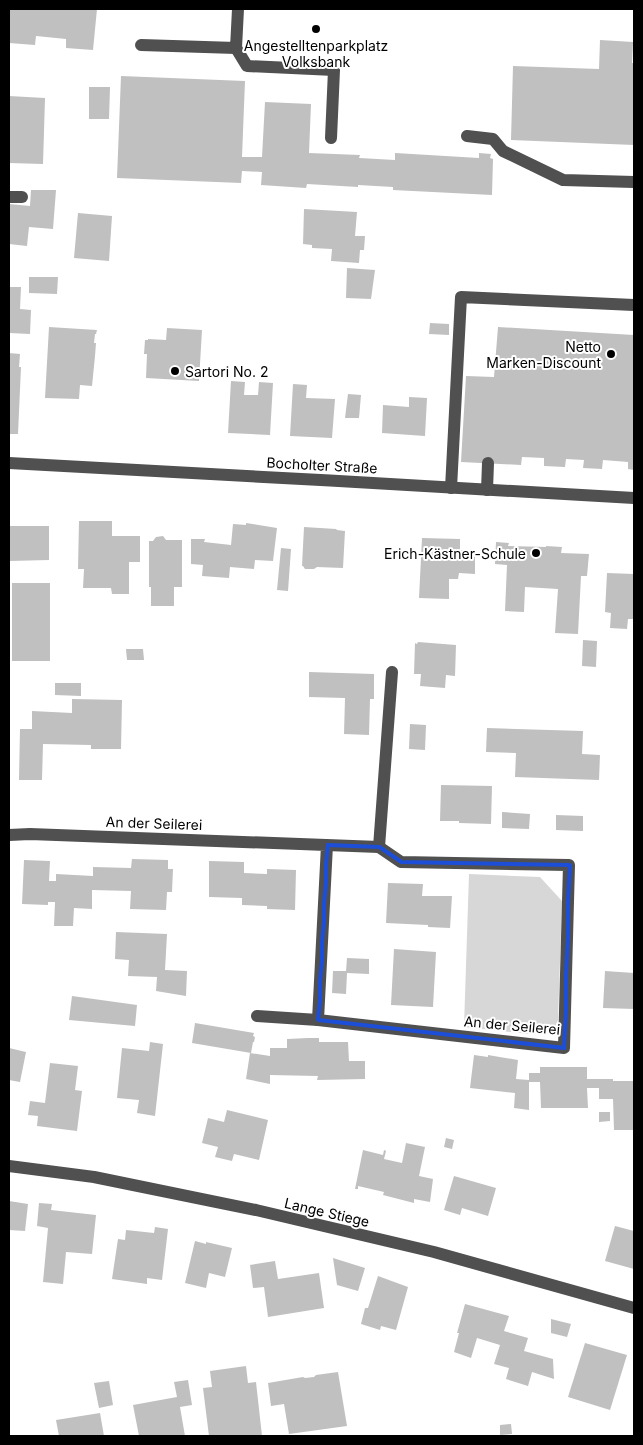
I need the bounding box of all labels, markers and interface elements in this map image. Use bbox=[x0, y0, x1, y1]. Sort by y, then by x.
marker: Angestelltenparkplatz Volksbank bbox=[310, 23, 322, 35]
place label: Angestelltenparkplatz Volksbank bbox=[244, 37, 388, 70]
place label: Netto Marken-Discount bbox=[486, 338, 601, 371]
marker: Netto Marken-Discount bbox=[605, 348, 617, 360]
place label: Sartori No. 2 bbox=[185, 363, 268, 380]
marker: Sartori No. 2 bbox=[169, 365, 181, 377]
street label: Bocholter Straße bbox=[266, 454, 378, 476]
place label: Erich-Kästner-Schule bbox=[384, 545, 526, 562]
marker: Erich-Kästner-Schule bbox=[530, 547, 542, 559]
street label: An der Seilerei bbox=[105, 813, 203, 833]
street label: An der Seilerei bbox=[463, 1012, 561, 1038]
street label: Lange Stiege bbox=[283, 1194, 371, 1230]

